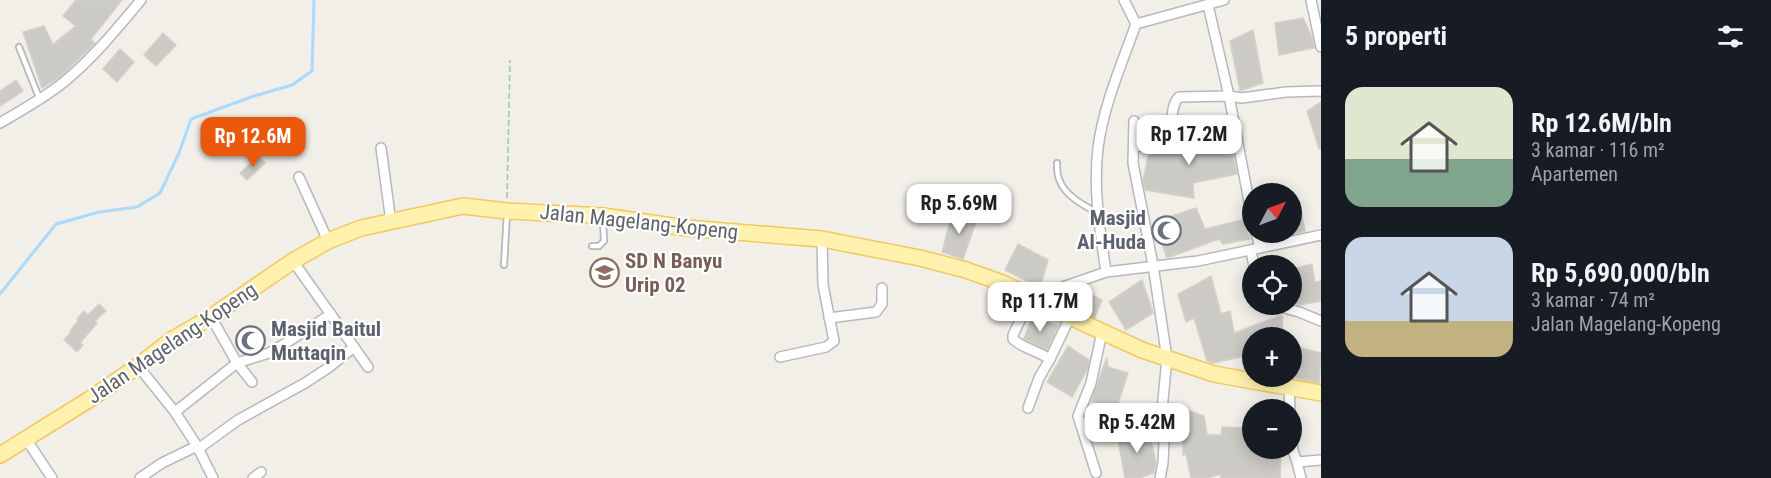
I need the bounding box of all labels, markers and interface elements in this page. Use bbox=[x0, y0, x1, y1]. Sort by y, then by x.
icon: filters bbox=[1714, 20, 1747, 53]
text: 5 properti bbox=[1345, 21, 1447, 51]
text: Rp 12.6M/bln bbox=[1531, 108, 1672, 138]
icon: home bbox=[1393, 111, 1465, 183]
pin: Rp 17.2M bbox=[1127, 115, 1251, 166]
pin: Rp 12.6M bbox=[191, 117, 315, 168]
text: Rp 17.2M bbox=[1151, 122, 1227, 146]
text: Rp 12.6M bbox=[215, 124, 291, 148]
text: 3 kamar · 116 m² bbox=[1531, 138, 1665, 162]
text: Apartemen bbox=[1531, 162, 1618, 186]
north arrow bbox=[1242, 183, 1302, 243]
map controls bbox=[1242, 183, 1302, 459]
pin: Rp 5.69M bbox=[897, 184, 1021, 235]
text: Rp 5.69M bbox=[921, 191, 997, 215]
street label: Jalan Magelang-Kopeng bbox=[539, 200, 739, 244]
place label: Masjid Al-Huda bbox=[1077, 206, 1146, 254]
mosque icon: Masjid Al-Huda bbox=[1151, 214, 1183, 246]
place label: SD N Banyu Urip 02 bbox=[625, 249, 722, 297]
button: locate bbox=[1242, 255, 1302, 315]
school or university icon: SD N Banyu Urip 02 bbox=[588, 257, 620, 289]
text: Rp 5,690,000/bln bbox=[1531, 258, 1710, 288]
icon: home bbox=[1393, 261, 1465, 333]
street label: Jalan Magelang-Kopeng bbox=[83, 277, 261, 409]
pin: Rp 11.7M bbox=[978, 282, 1102, 333]
text: 3 kamar · 74 m² bbox=[1531, 288, 1655, 312]
text: Rp 11.7M bbox=[1002, 289, 1078, 313]
text: Jalan Magelang-Kopeng bbox=[1531, 312, 1721, 336]
place label: Masjid Baitul Muttaqin bbox=[271, 317, 381, 365]
mosque icon: Masjid Baitul Muttaqin bbox=[234, 325, 266, 357]
button: + bbox=[1242, 327, 1302, 387]
button: − bbox=[1242, 399, 1302, 459]
pin: Rp 5.42M bbox=[1075, 403, 1199, 454]
text: Rp 5.42M bbox=[1099, 410, 1175, 434]

